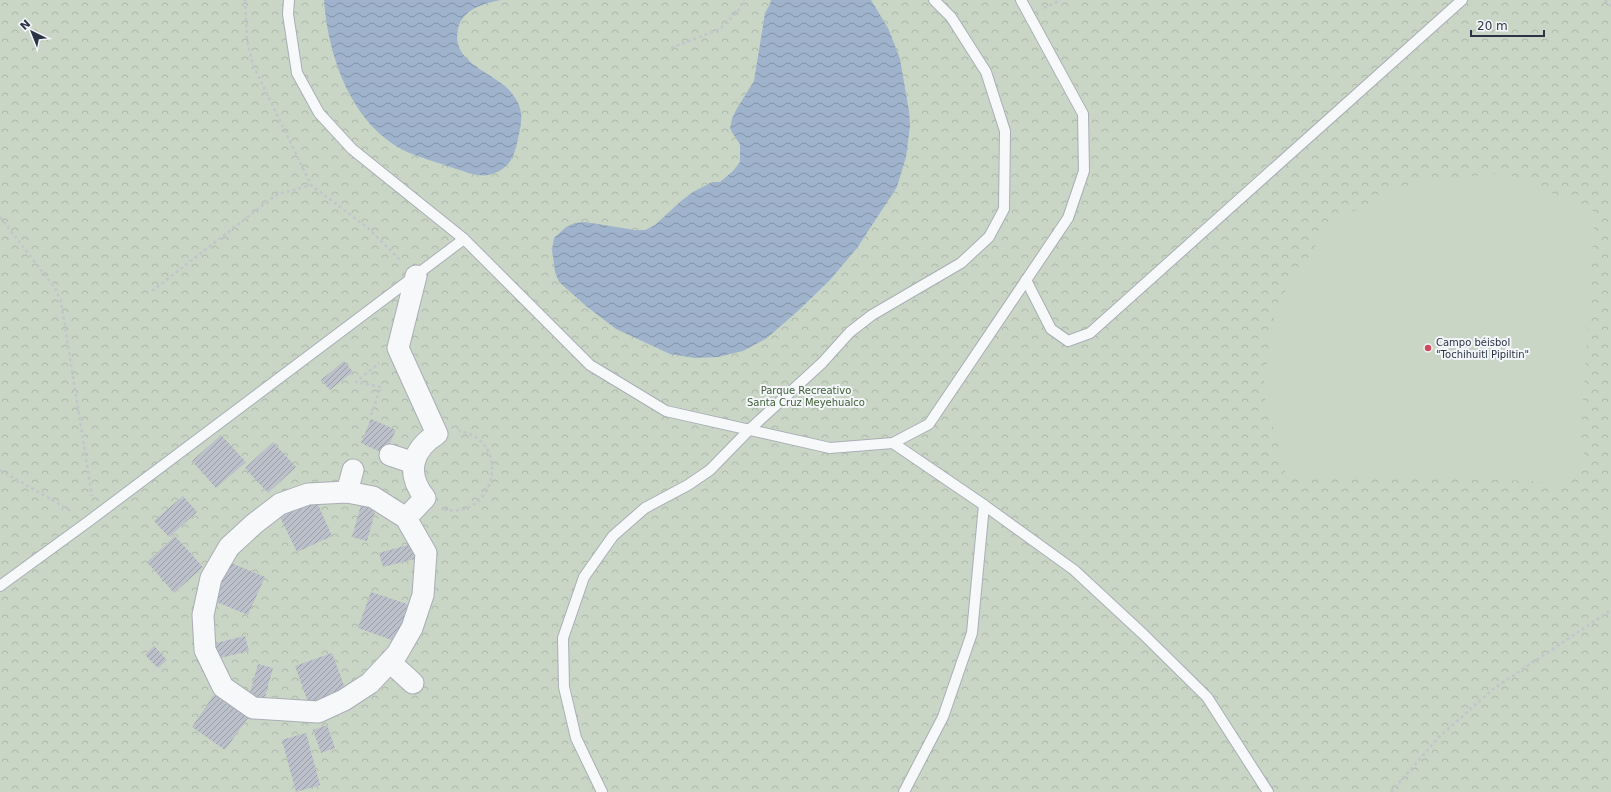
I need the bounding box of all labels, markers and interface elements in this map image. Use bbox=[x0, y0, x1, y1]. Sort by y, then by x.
north arrow bbox=[12, 12, 52, 52]
scale bar bbox=[1471, 12, 1544, 38]
text: N bbox=[18, 17, 33, 33]
text: 20 m bbox=[1477, 19, 1508, 33]
place label: Campo béisbol "Tochihuitl Pipiltin" bbox=[1436, 337, 1529, 360]
marker: Campo béisbol "Tochihuitl Pipiltin" bbox=[1423, 343, 1433, 353]
park label: Parque Recreativo Santa Cruz Meyehualco bbox=[747, 385, 865, 408]

